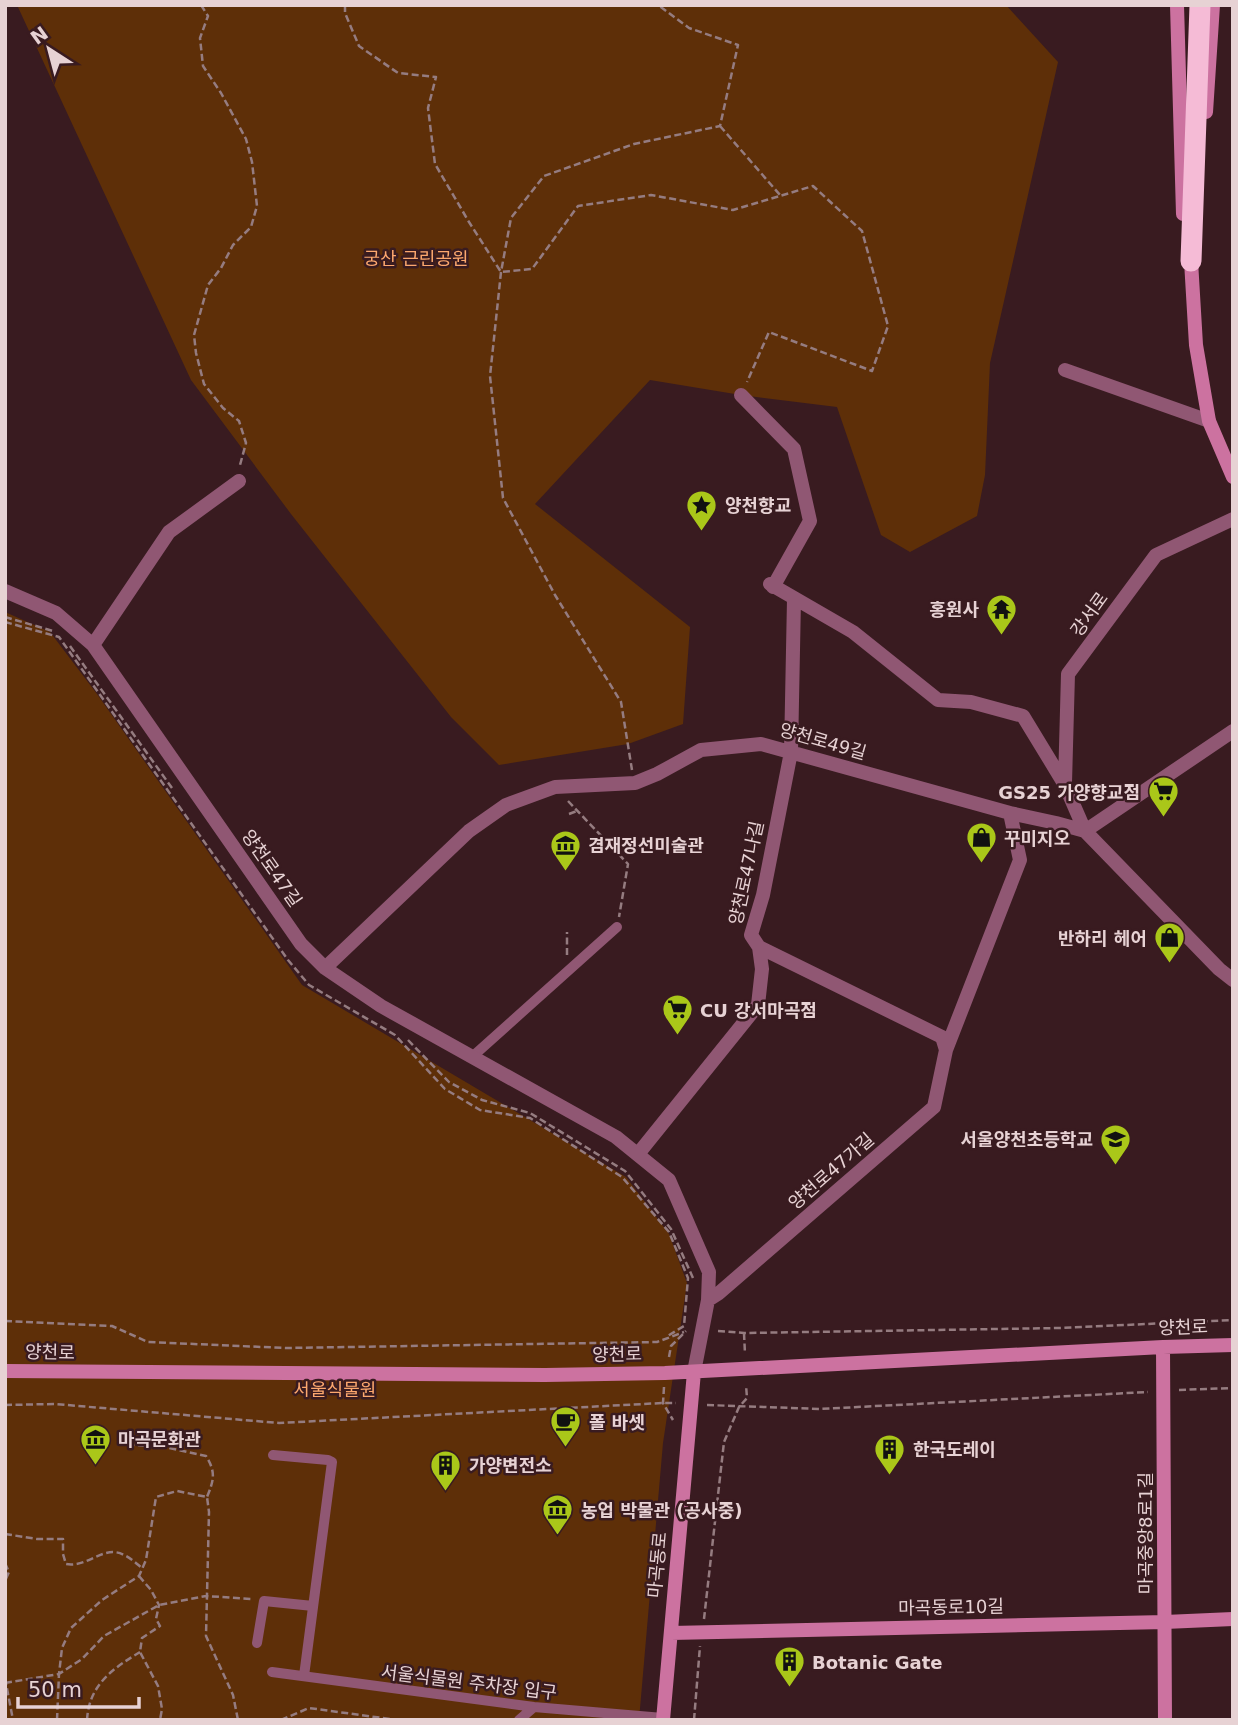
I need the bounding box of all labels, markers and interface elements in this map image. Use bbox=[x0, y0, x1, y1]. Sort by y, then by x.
north arrow bbox=[14, 14, 84, 84]
text: N bbox=[26, 22, 52, 49]
park label: 궁산 근린공원 bbox=[363, 248, 469, 269]
place icon: 양천향교 bbox=[685, 488, 719, 532]
place label: 양천향교 bbox=[725, 495, 791, 516]
street label: 강서로 bbox=[1066, 588, 1112, 640]
temple icon: 홍원사 bbox=[985, 592, 1019, 636]
place label: 홍원사 bbox=[929, 599, 979, 620]
street label: 양천로49길 bbox=[777, 719, 869, 763]
supermarket icon: GS25 가양향교점 bbox=[1146, 775, 1180, 819]
place label: GS25 가양향교점 bbox=[998, 782, 1140, 803]
street label: 양천로47나길 bbox=[725, 819, 767, 927]
shop icon: 꾸미지오 bbox=[964, 821, 998, 865]
street label: 양천로47길 bbox=[238, 825, 306, 911]
museum icon: 겸재정선미술관 bbox=[548, 828, 582, 872]
place label: 꾸미지오 bbox=[1004, 828, 1070, 849]
place label: 겸재정선미술관 bbox=[588, 835, 704, 856]
shop icon: 반하리 헤어 bbox=[1153, 921, 1187, 965]
place label: 반하리 헤어 bbox=[1058, 928, 1147, 949]
supermarket icon: CU 강서마곡점 bbox=[660, 993, 694, 1037]
place label: CU 강서마곡점 bbox=[700, 1000, 817, 1021]
school or university icon: 서울양천초등학교 bbox=[1099, 1122, 1133, 1166]
street label: 양천로47가길 bbox=[784, 1128, 878, 1214]
place label: 서울양천초등학교 bbox=[961, 1129, 1093, 1150]
street label: 양천로 bbox=[1158, 1316, 1208, 1338]
street label: 양천로 bbox=[25, 1341, 75, 1363]
street label: 양천로 bbox=[592, 1343, 642, 1365]
park label: 서울식물원 bbox=[294, 1379, 376, 1400]
cafe icon: 폴 바셋 bbox=[549, 1405, 583, 1449]
place label: 폴 바셋 bbox=[589, 1412, 645, 1433]
museum icon: 마곡문화관 bbox=[78, 1422, 112, 1466]
place label: 마곡문화관 bbox=[118, 1429, 201, 1450]
building icon: 한국도레이 bbox=[873, 1432, 907, 1476]
place label: 한국도레이 bbox=[913, 1439, 996, 1460]
building icon: 가양변전소 bbox=[429, 1448, 463, 1492]
place label: 가양변전소 bbox=[469, 1455, 552, 1476]
street label: 마곡중앙8로1길 bbox=[1135, 1472, 1156, 1594]
museum icon: 농업 박물관 (공사중) bbox=[541, 1493, 575, 1537]
place label: 농업 박물관 (공사중) bbox=[581, 1500, 742, 1521]
street label: 마곡동로 bbox=[644, 1531, 670, 1599]
street label: 마곡동로10길 bbox=[898, 1596, 1004, 1618]
building icon: Botanic Gate bbox=[772, 1645, 806, 1689]
place label: Botanic Gate bbox=[812, 1652, 943, 1673]
street label: 서울식물원 주차장 입구 bbox=[380, 1661, 558, 1703]
scale bar bbox=[18, 1666, 138, 1710]
text: 50 m bbox=[28, 1678, 82, 1702]

